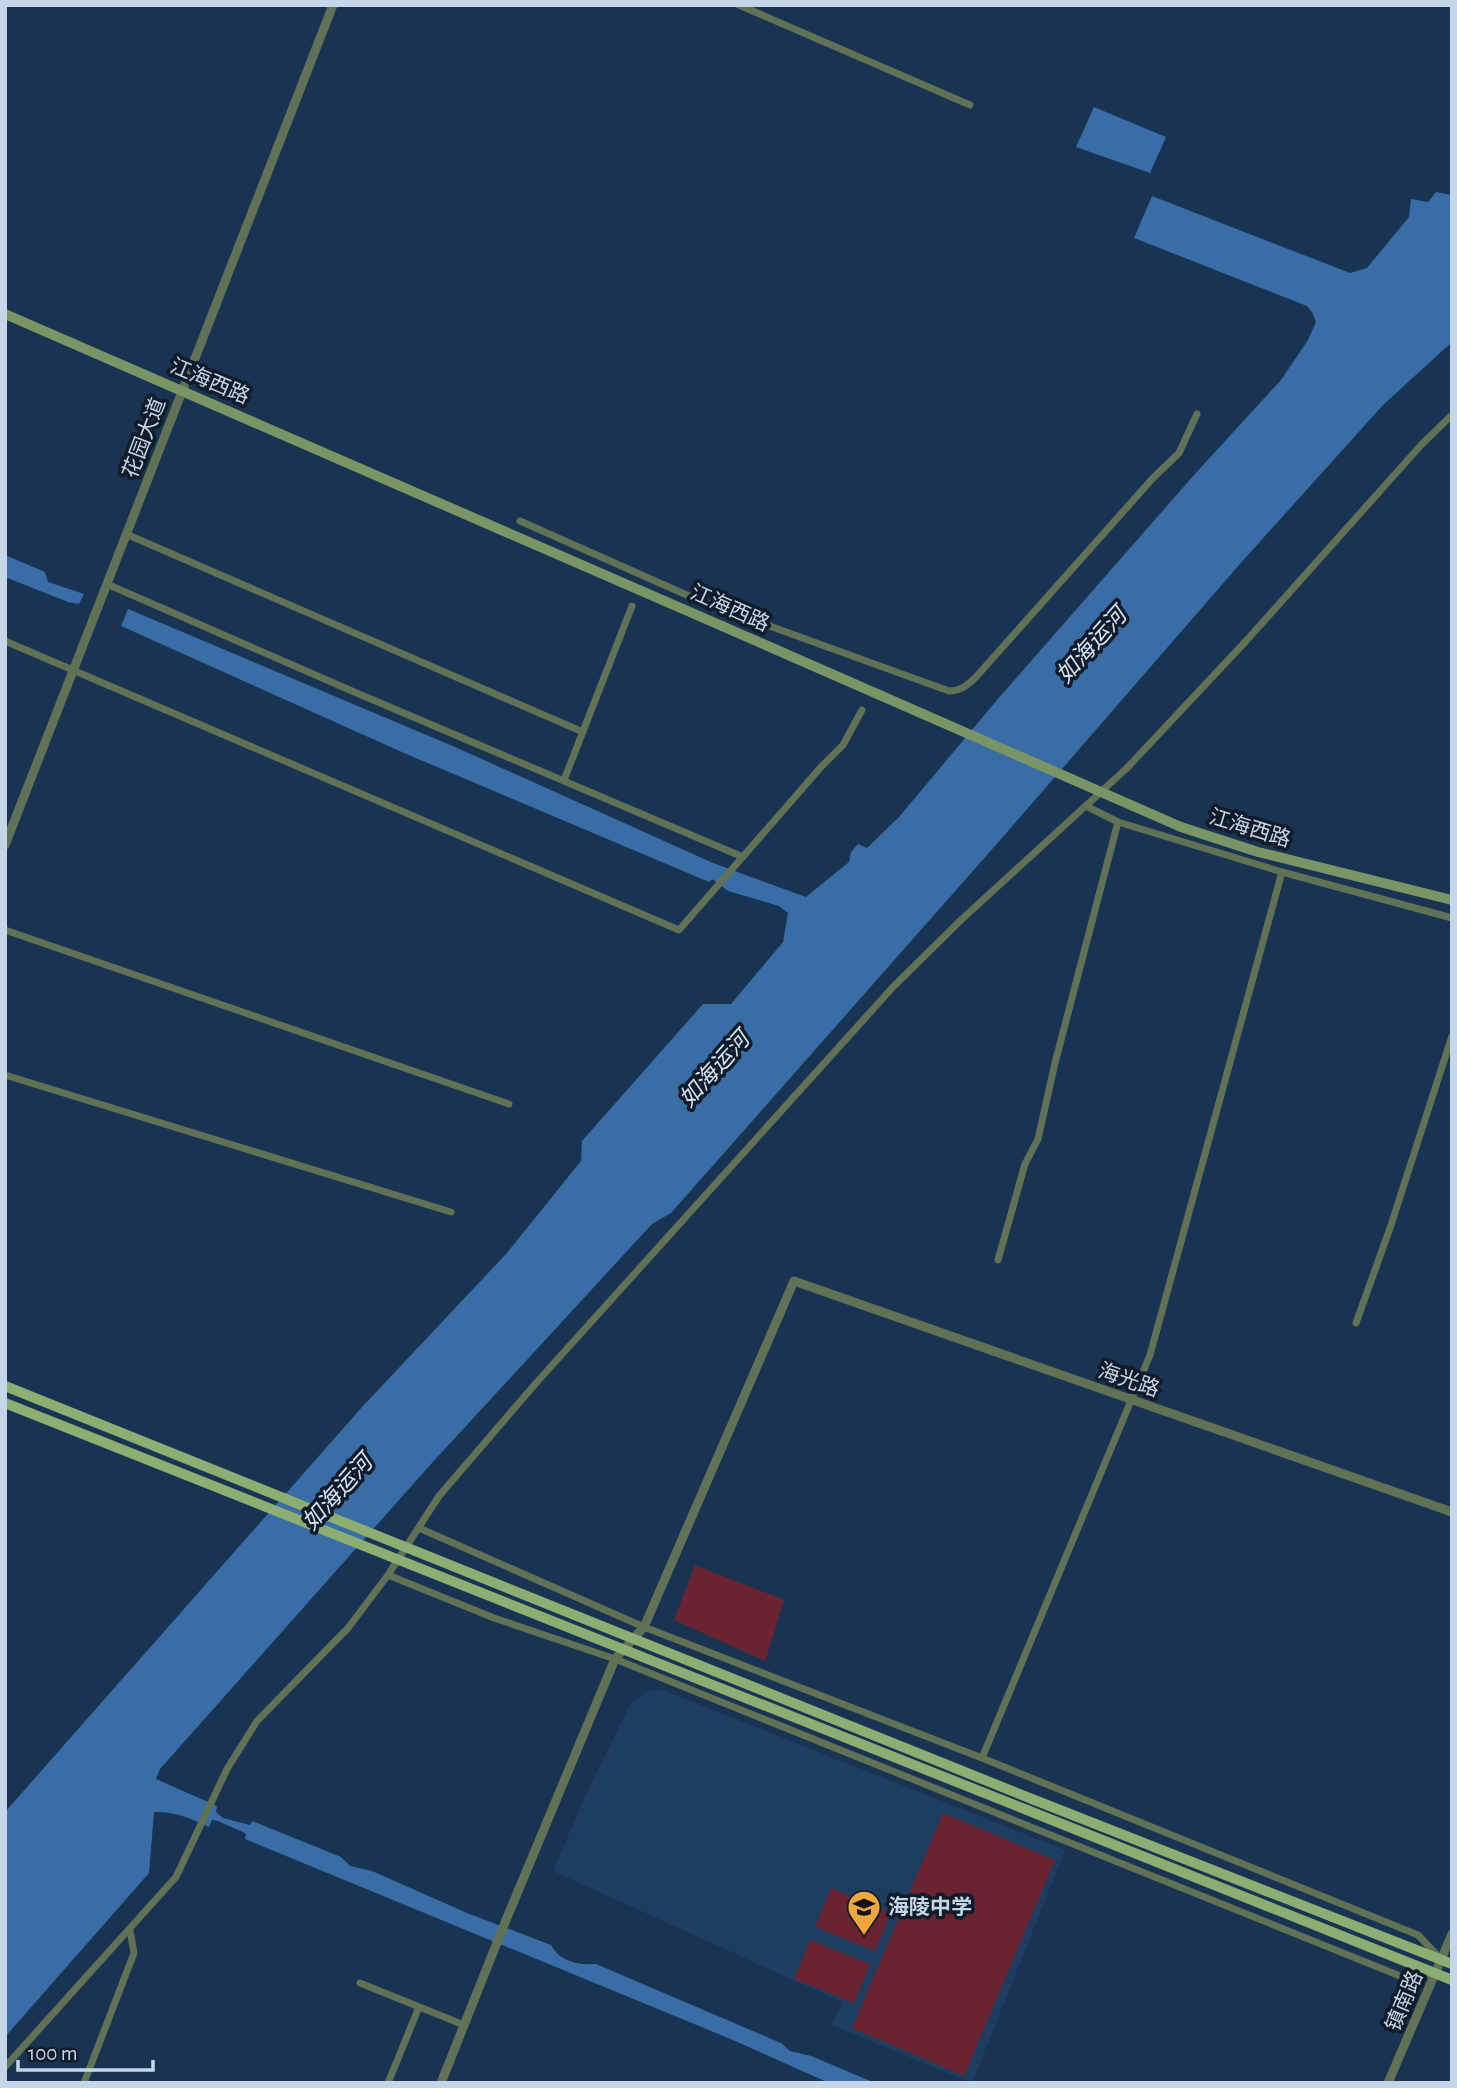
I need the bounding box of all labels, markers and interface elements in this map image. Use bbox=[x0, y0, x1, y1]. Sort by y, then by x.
street label: 江海西路 bbox=[167, 354, 253, 408]
street label: 花园大道 bbox=[119, 395, 169, 481]
street label: 江海西路 bbox=[687, 581, 773, 635]
water label: 如海运河 bbox=[1051, 600, 1134, 688]
street label: 江海西路 bbox=[1207, 805, 1293, 851]
water label: 如海运河 bbox=[674, 1024, 757, 1112]
street label: 海光路 bbox=[1096, 1359, 1162, 1401]
water label: 如海运河 bbox=[297, 1447, 380, 1535]
school or university icon: 海陵中学 bbox=[845, 1888, 883, 1937]
place label: 海陵中学 bbox=[888, 1895, 972, 1918]
street label: 镇南路 bbox=[1382, 1968, 1426, 2034]
scale bar bbox=[18, 2028, 152, 2072]
text: 100 m bbox=[28, 2043, 78, 2064]

